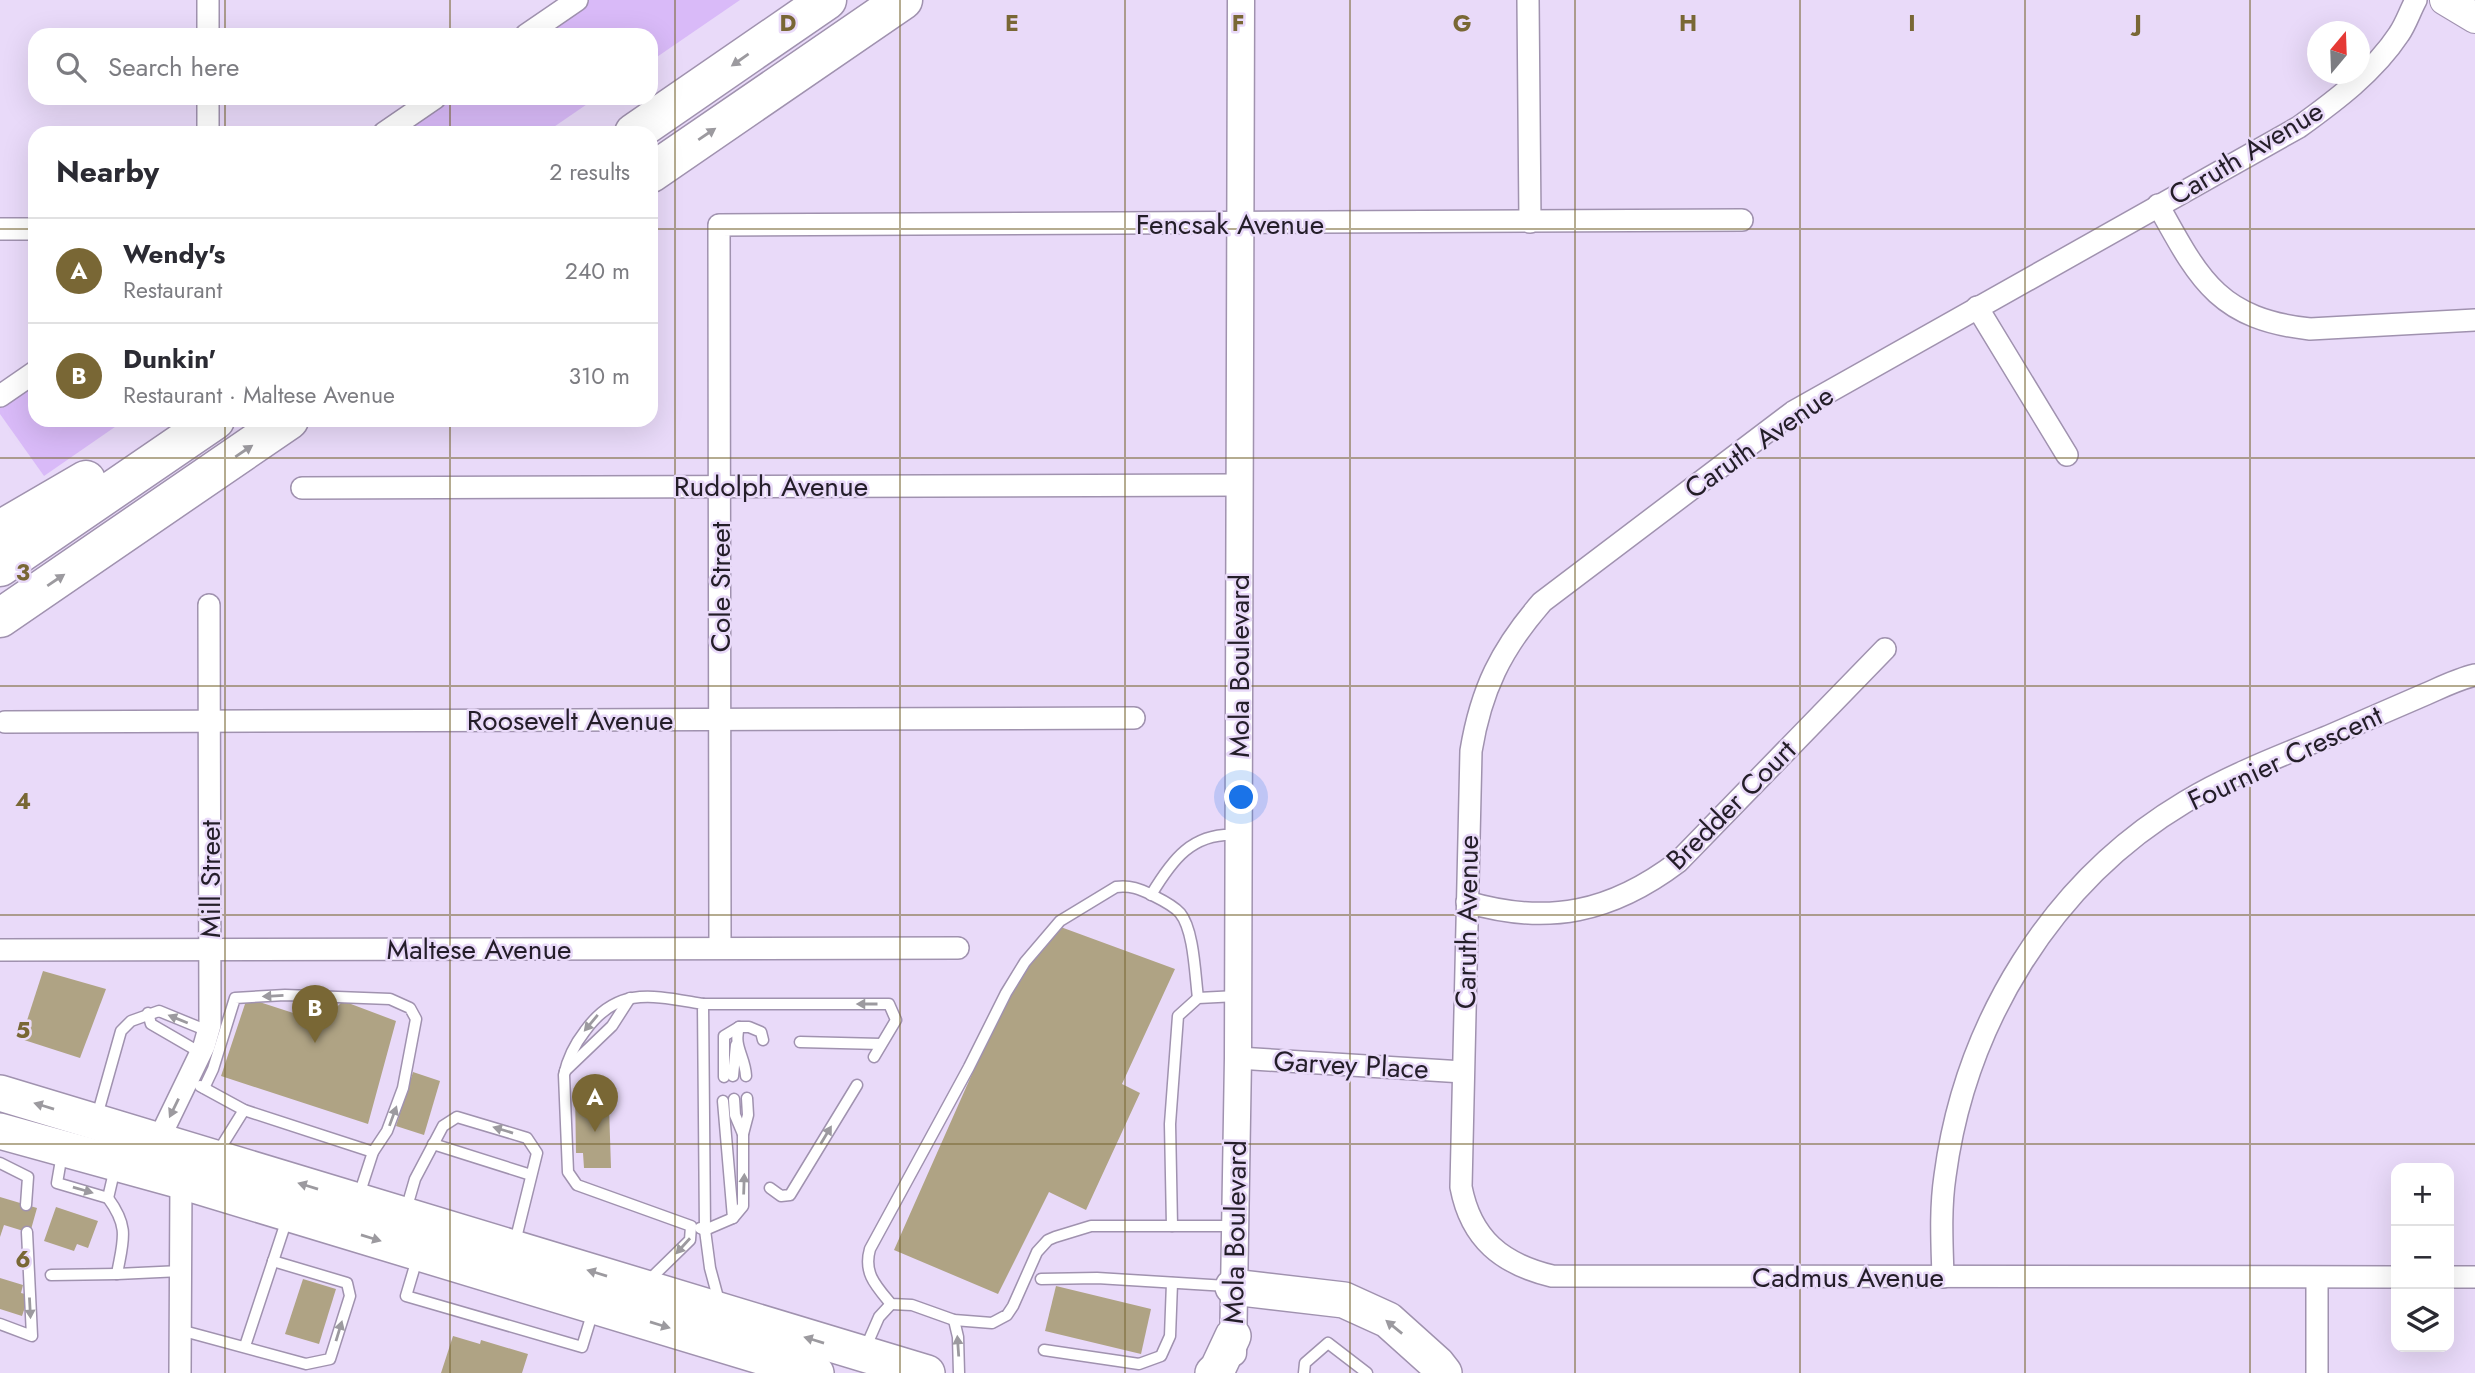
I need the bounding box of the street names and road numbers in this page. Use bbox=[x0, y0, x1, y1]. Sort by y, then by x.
street label: Caruth Avenue bbox=[2161, 91, 2331, 215]
street label: Fencsak Avenue bbox=[1136, 204, 1324, 245]
street label: Caruth Avenue bbox=[1676, 375, 1842, 509]
street label: Rudolph Avenue bbox=[674, 466, 868, 507]
street label: Cole Street bbox=[700, 521, 741, 652]
street label: Mola Boulevard bbox=[1219, 574, 1260, 758]
street label: Fournier Crescent bbox=[2181, 695, 2389, 821]
street label: Roosevelt Avenue bbox=[467, 700, 673, 741]
street label: Bredder Court bbox=[1657, 731, 1805, 879]
street label: Mill Street bbox=[190, 820, 231, 938]
street label: Caruth Avenue bbox=[1445, 835, 1489, 1009]
street label: Maltese Avenue bbox=[386, 929, 572, 970]
street label: Garvey Place bbox=[1272, 1040, 1430, 1090]
street label: Mola Boulevard bbox=[1213, 1140, 1257, 1324]
street label: Cadmus Avenue bbox=[1752, 1257, 1944, 1298]

